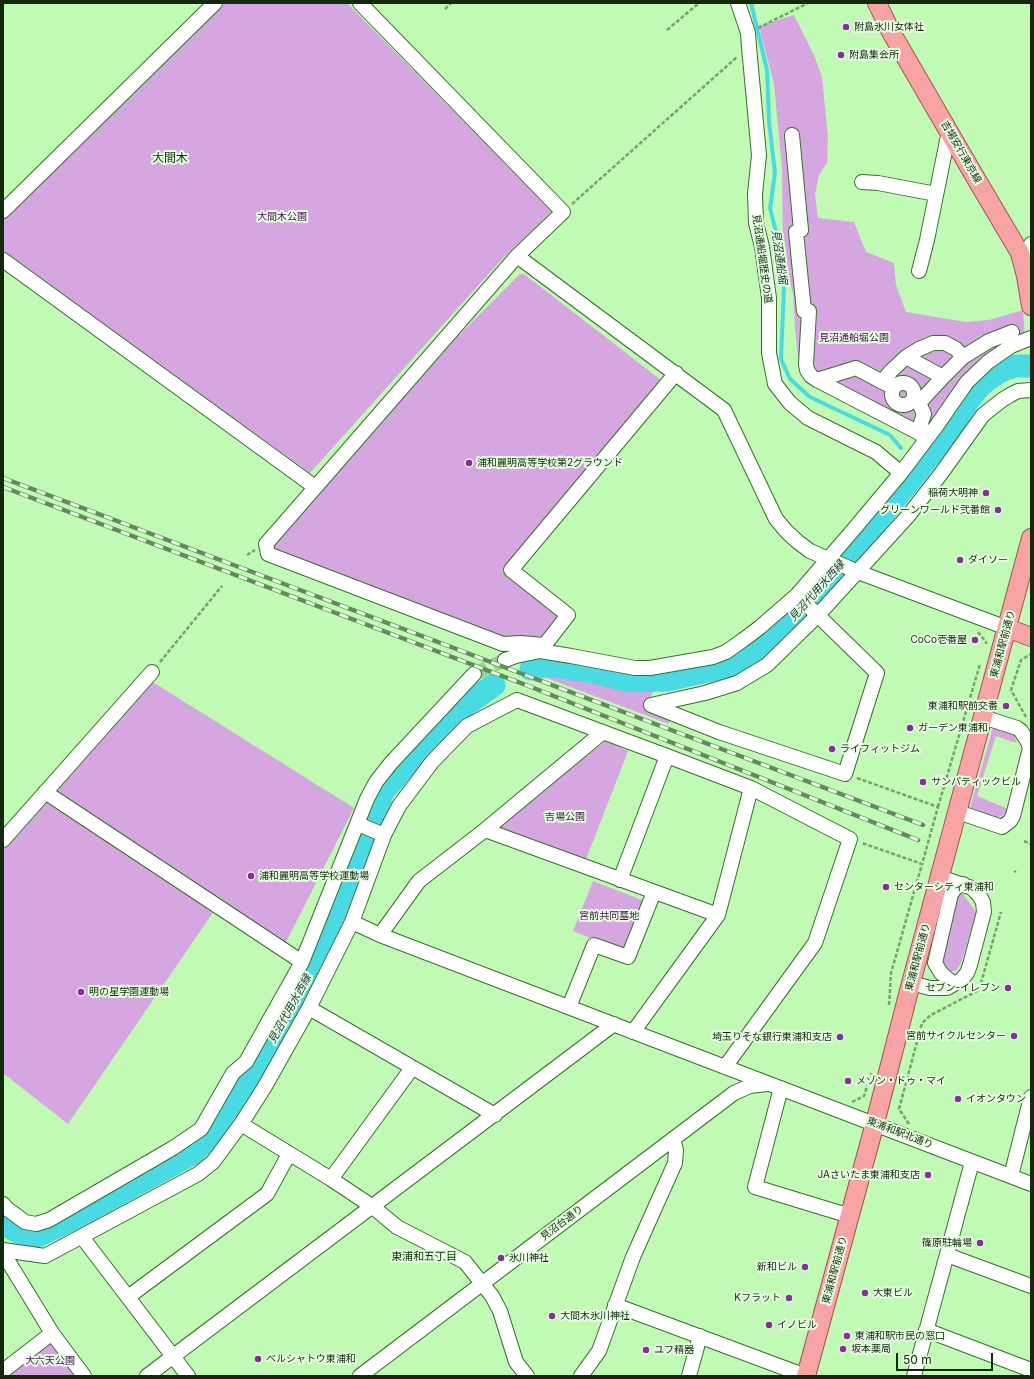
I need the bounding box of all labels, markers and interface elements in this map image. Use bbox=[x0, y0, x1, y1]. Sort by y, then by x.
place label: 附島氷川女体社 bbox=[854, 21, 924, 33]
marker: 附島氷川女体社 bbox=[841, 22, 851, 32]
place label: 附島集会所 bbox=[849, 49, 899, 61]
marker: 附島集会所 bbox=[836, 50, 846, 60]
street label: 吉場安行東京線 bbox=[938, 119, 984, 185]
district label: 大間木 bbox=[152, 151, 188, 165]
park label: 大間木公園 bbox=[257, 211, 307, 223]
street label: 見沼通船堀歴史の道 bbox=[750, 214, 774, 304]
water label: 見沼通船堀 bbox=[769, 229, 789, 285]
park label: 見沼通船堀公園 bbox=[819, 332, 889, 344]
place label: 浦和麗明高等学校第2グラウンド bbox=[477, 457, 623, 469]
marker: 浦和麗明高等学校第2グラウンド bbox=[464, 458, 474, 468]
place label: 稲荷大明神 bbox=[928, 487, 978, 499]
marker: 稲荷大明神 bbox=[981, 488, 991, 498]
place label: グリーンワールド弐番館 bbox=[880, 504, 990, 516]
marker: グリーンワールド弐番館 bbox=[993, 505, 1003, 515]
place label: ダイソー bbox=[968, 554, 1008, 566]
marker: ダイソー bbox=[955, 555, 965, 565]
water label: 見沼代用水西縁 bbox=[786, 558, 848, 624]
street label: 東浦和駅前通り bbox=[988, 609, 1018, 679]
place label: CoCo壱番屋 bbox=[910, 634, 967, 646]
marker: CoCo壱番屋 bbox=[970, 635, 980, 645]
place label: 東浦和駅前交番 bbox=[928, 700, 998, 712]
marker: 東浦和駅前交番 bbox=[1001, 701, 1011, 711]
place label: ガーデン東浦和 bbox=[918, 722, 988, 734]
marker: ガーデン東浦和 bbox=[905, 723, 915, 733]
place label: ライフィットジム bbox=[840, 743, 920, 755]
marker: ライフィットジム bbox=[827, 744, 837, 754]
place label: サンパティックビル bbox=[931, 776, 1021, 788]
marker: サンパティックビル bbox=[918, 777, 928, 787]
park label: 吉場公園 bbox=[545, 811, 585, 823]
place label: 浦和麗明高等学校運動場 bbox=[259, 870, 369, 882]
marker: 浦和麗明高等学校運動場 bbox=[246, 871, 256, 881]
place label: センターシティ東浦和 bbox=[894, 881, 994, 893]
marker: センターシティ東浦和 bbox=[881, 882, 891, 892]
park label: 宮前共同墓地 bbox=[579, 910, 639, 922]
street label: 東浦和駅前通り bbox=[903, 922, 933, 992]
water label: 見沼代用水西縁 bbox=[266, 972, 314, 1046]
place label: セブン-イレブン bbox=[925, 982, 1000, 994]
marker: セブン-イレブン bbox=[1003, 983, 1013, 993]
place label: 明の星学園運動場 bbox=[89, 986, 169, 998]
marker: 明の星学園運動場 bbox=[76, 987, 86, 997]
place label: 宮前サイクルセンター bbox=[906, 1030, 1006, 1042]
place label: 埼玉りそな銀行東浦和支店 bbox=[712, 1031, 832, 1043]
marker: 宮前サイクルセンター bbox=[1009, 1031, 1019, 1041]
marker: 埼玉りそな銀行東浦和支店 bbox=[835, 1032, 845, 1042]
place label: メゾン・ドゥ・マイ bbox=[856, 1075, 946, 1087]
marker: メゾン・ドゥ・マイ bbox=[843, 1076, 853, 1086]
place label: イオンタウン bbox=[966, 1093, 1026, 1105]
marker: イオンタウン bbox=[953, 1094, 963, 1104]
street label: 東浦和駅北通り bbox=[865, 1115, 935, 1151]
place label: JAさいたま東浦和支店 bbox=[818, 1169, 920, 1181]
marker: JAさいたま東浦和支店 bbox=[923, 1170, 933, 1180]
street label: 見沼台通り bbox=[538, 1203, 586, 1243]
street label: 東浦和駅前通り bbox=[820, 1235, 850, 1305]
place label: 篠原駐輪場 bbox=[922, 1237, 972, 1249]
marker: 篠原駐輪場 bbox=[975, 1238, 985, 1248]
district label: 東浦和五丁目 bbox=[391, 1250, 457, 1264]
place label: 氷川神社 bbox=[509, 1252, 549, 1264]
marker: 氷川神社 bbox=[496, 1253, 506, 1263]
place label: 新和ビル bbox=[757, 1261, 797, 1273]
marker: 新和ビル bbox=[800, 1262, 810, 1272]
place label: 大東ビル bbox=[873, 1287, 913, 1299]
marker: 大東ビル bbox=[860, 1288, 870, 1298]
place label: Kフラット bbox=[734, 1292, 781, 1304]
marker: Kフラット bbox=[784, 1293, 794, 1303]
place label: 大間木氷川神社 bbox=[560, 1310, 630, 1322]
marker: 大間木氷川神社 bbox=[547, 1311, 557, 1321]
place label: イノビル bbox=[777, 1319, 817, 1331]
marker: イノビル bbox=[764, 1320, 774, 1330]
place label: 東浦和駅市民の窓口 bbox=[855, 1330, 945, 1342]
marker: 東浦和駅市民の窓口 bbox=[842, 1331, 852, 1341]
place label: 坂本薬局 bbox=[851, 1343, 891, 1355]
place label: ユフ精器 bbox=[654, 1344, 694, 1356]
marker: 坂本薬局 bbox=[838, 1344, 848, 1354]
marker: ユフ精器 bbox=[641, 1345, 651, 1355]
scale bar bbox=[898, 1345, 995, 1371]
text: 50 m bbox=[903, 1352, 932, 1367]
place label: ベルシャトウ東浦和 bbox=[266, 1353, 356, 1365]
marker: ベルシャトウ東浦和 bbox=[253, 1354, 263, 1364]
park label: 大六天公園 bbox=[25, 1355, 75, 1367]

